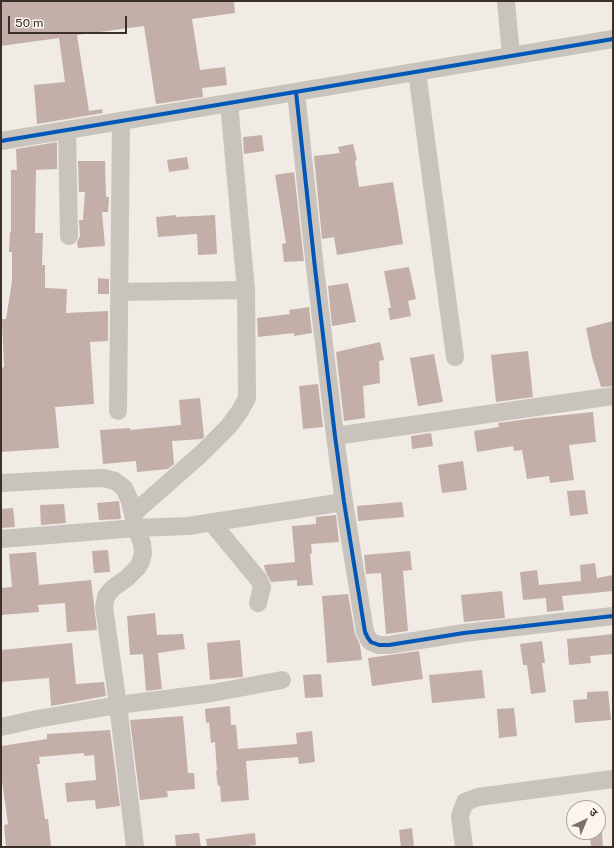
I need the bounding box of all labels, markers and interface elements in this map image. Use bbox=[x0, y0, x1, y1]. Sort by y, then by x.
scale bar bbox=[10, 8, 129, 34]
text: 50 m bbox=[15, 16, 43, 30]
north arrow bbox=[566, 800, 606, 840]
text: उ bbox=[587, 806, 600, 819]

